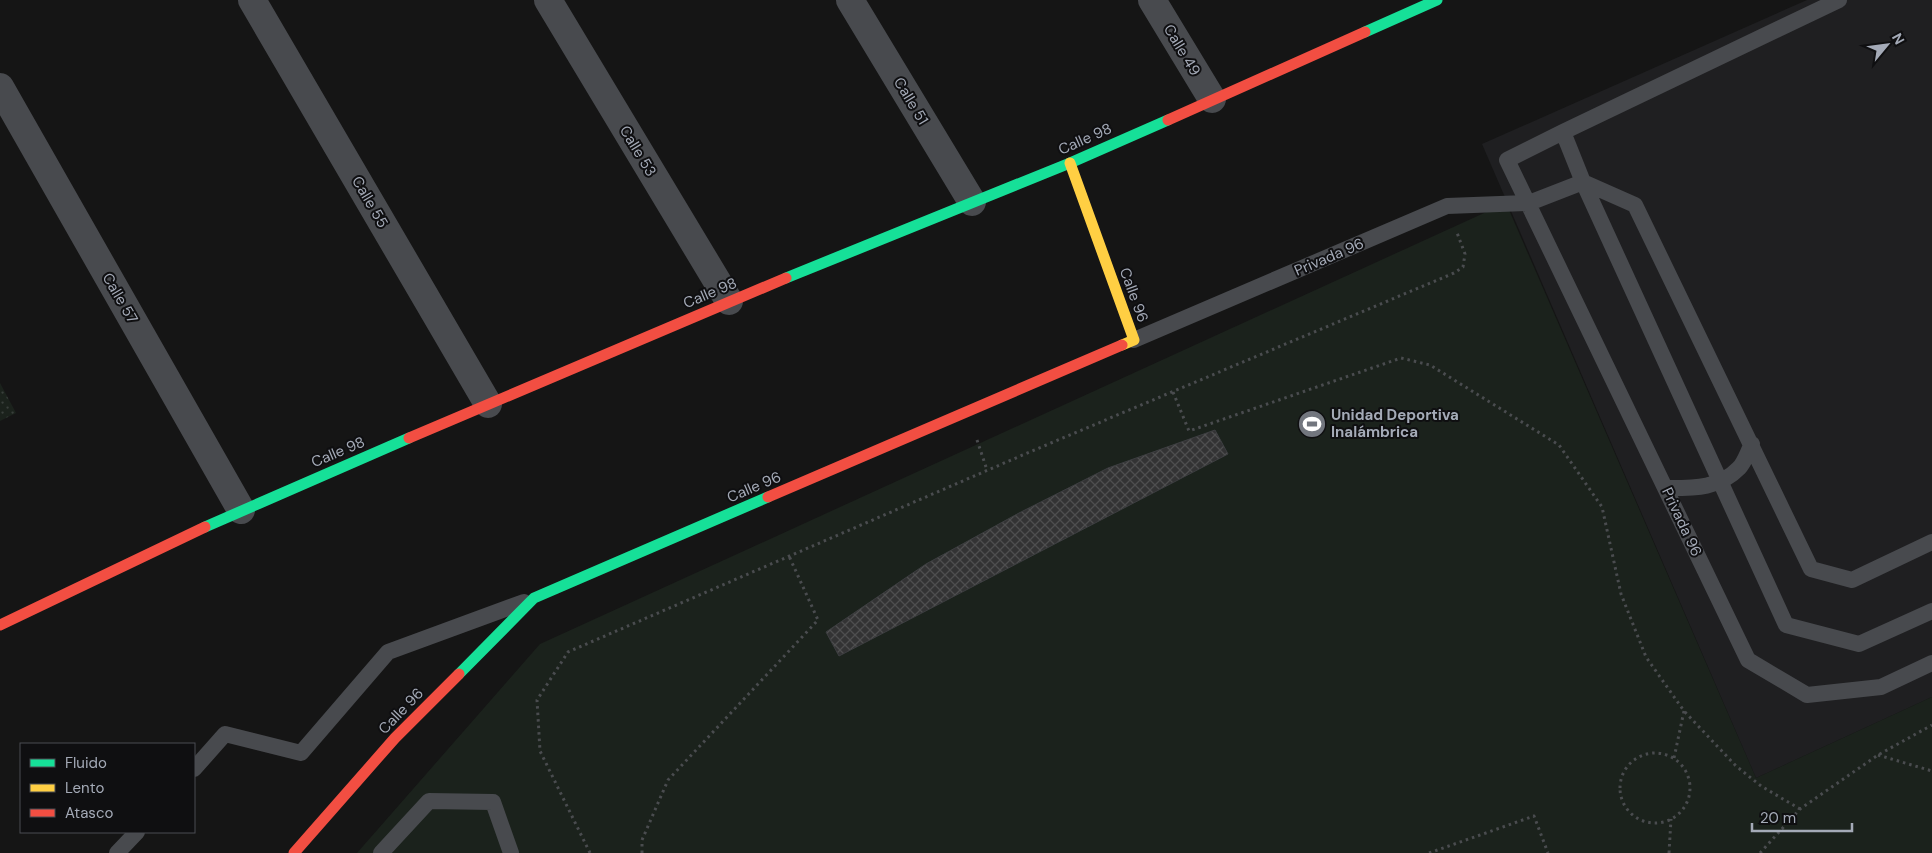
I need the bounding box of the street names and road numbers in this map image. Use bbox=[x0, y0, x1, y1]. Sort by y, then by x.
street label: Calle 49 bbox=[1159, 21, 1205, 79]
street label: Calle 51 bbox=[889, 74, 933, 128]
street label: Calle 98 bbox=[1055, 118, 1115, 160]
street label: Calle 53 bbox=[615, 122, 661, 180]
street label: Calle 55 bbox=[347, 173, 393, 231]
street label: Privada 96 bbox=[1291, 233, 1367, 281]
street label: Calle 96 bbox=[1115, 265, 1153, 325]
street label: Calle 57 bbox=[98, 269, 142, 327]
street label: Calle 98 bbox=[680, 273, 740, 313]
street label: Calle 98 bbox=[308, 432, 368, 472]
street label: Calle 96 bbox=[724, 467, 784, 507]
street label: Privada 96 bbox=[1657, 484, 1707, 560]
street label: Calle 96 bbox=[374, 684, 428, 738]

